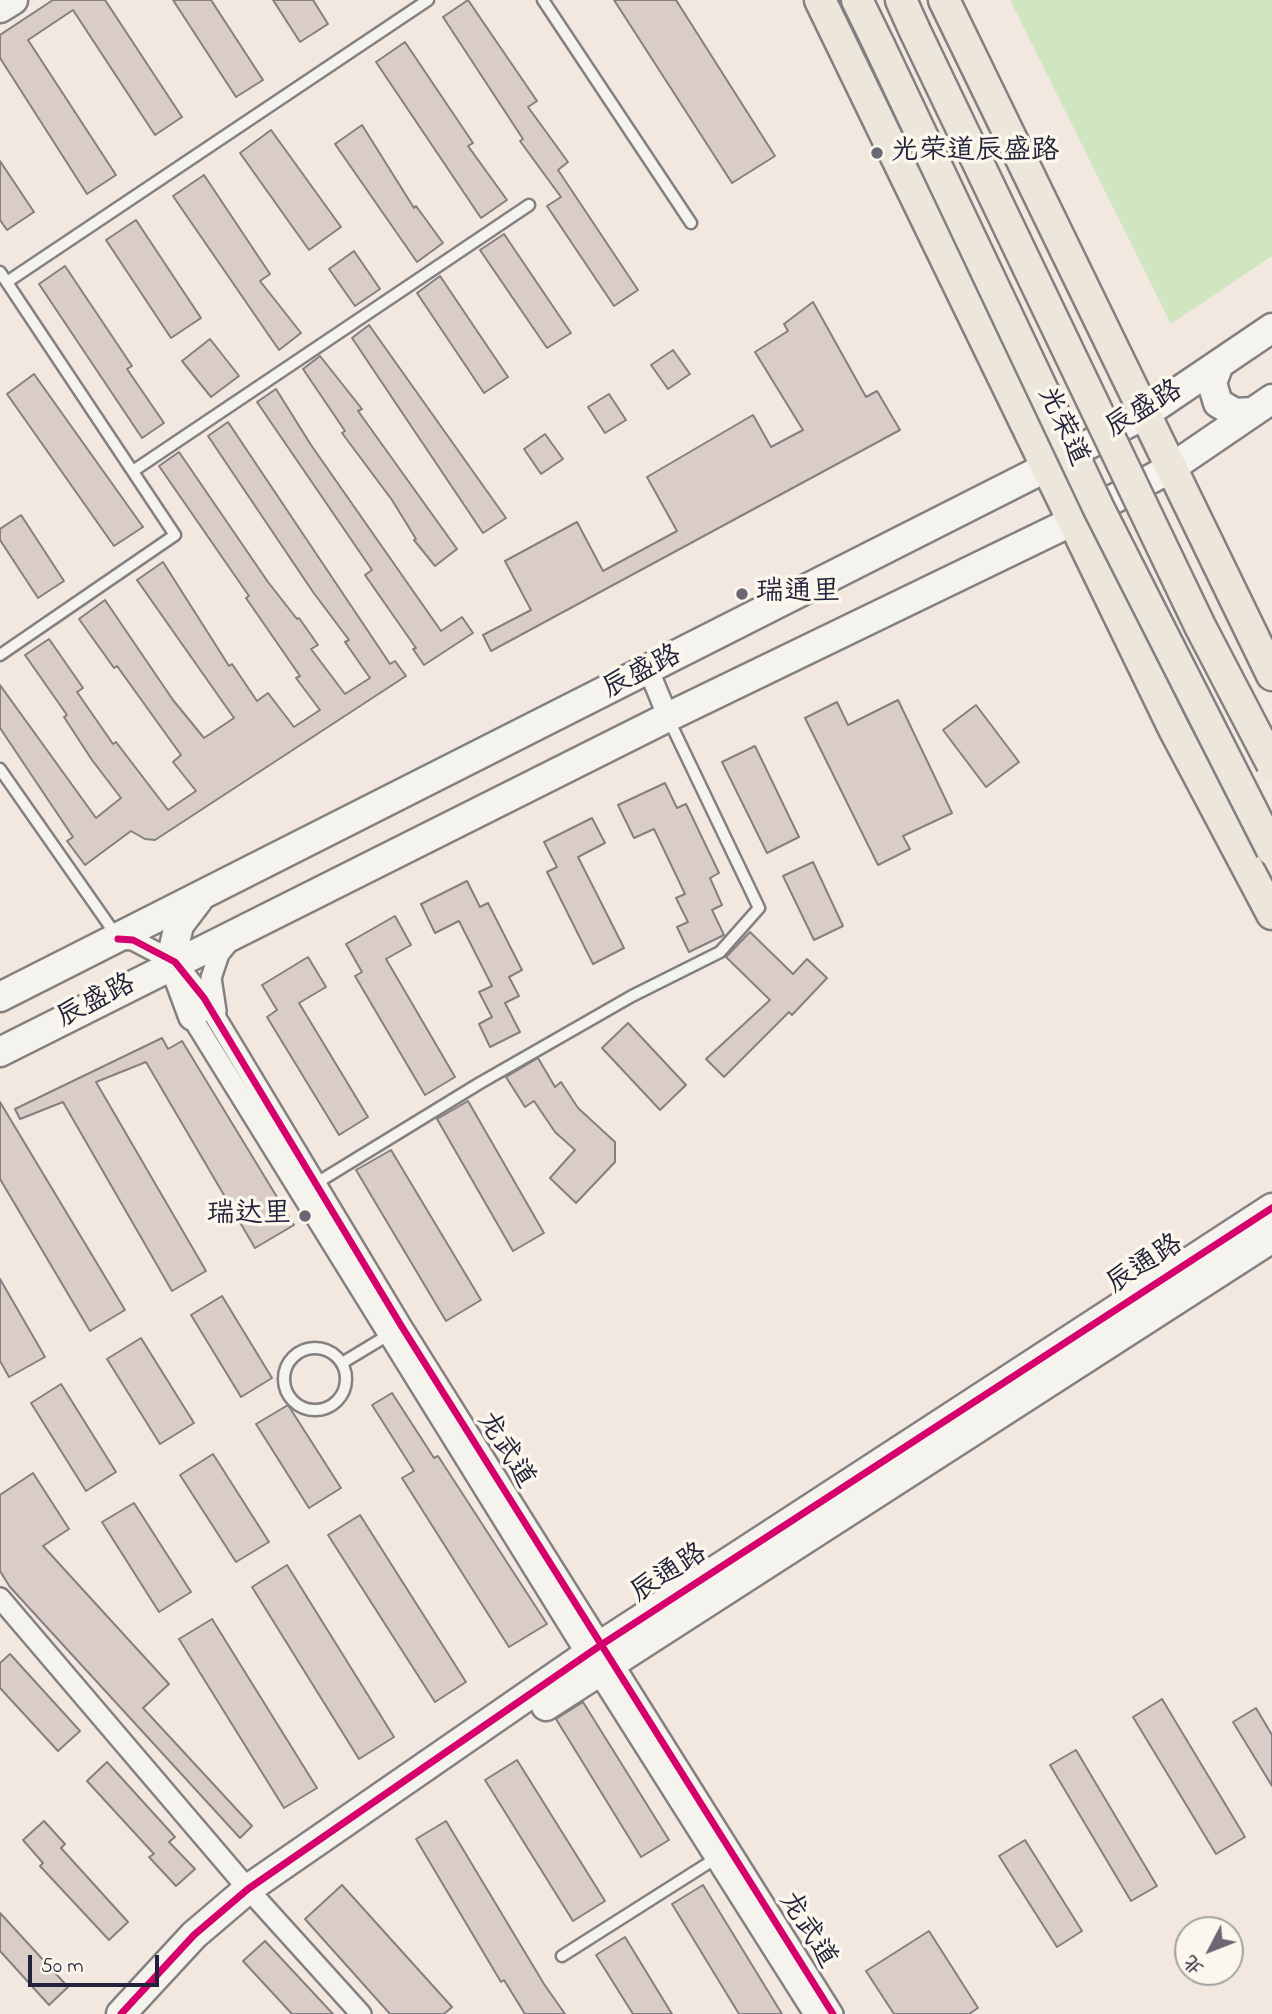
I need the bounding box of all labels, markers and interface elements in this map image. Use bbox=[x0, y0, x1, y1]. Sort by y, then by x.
place label: 光荣道辰盛路 bbox=[891, 136, 1059, 170]
marker: 光荣道辰盛路 bbox=[869, 145, 885, 161]
street label: 辰盛路 bbox=[1100, 375, 1190, 447]
street label: 光荣道 bbox=[1028, 382, 1094, 472]
place label: 瑞通里 bbox=[756, 577, 840, 611]
marker: 瑞通里 bbox=[734, 586, 750, 602]
street label: 辰盛路 bbox=[598, 640, 688, 708]
street label: 辰盛路 bbox=[52, 969, 142, 1037]
place label: 瑞达里 bbox=[207, 1199, 291, 1233]
marker: 瑞达里 bbox=[297, 1208, 313, 1224]
street label: 辰通路 bbox=[1102, 1229, 1190, 1303]
street label: 龙武道 bbox=[467, 1406, 541, 1496]
street label: 辰通路 bbox=[626, 1538, 714, 1612]
street label: 龙武道 bbox=[769, 1886, 843, 1976]
north arrow bbox=[1174, 1916, 1244, 1986]
scale bar bbox=[32, 1940, 163, 1984]
text: 北 bbox=[1178, 1948, 1211, 1980]
text: 50 m bbox=[41, 1952, 84, 1982]

